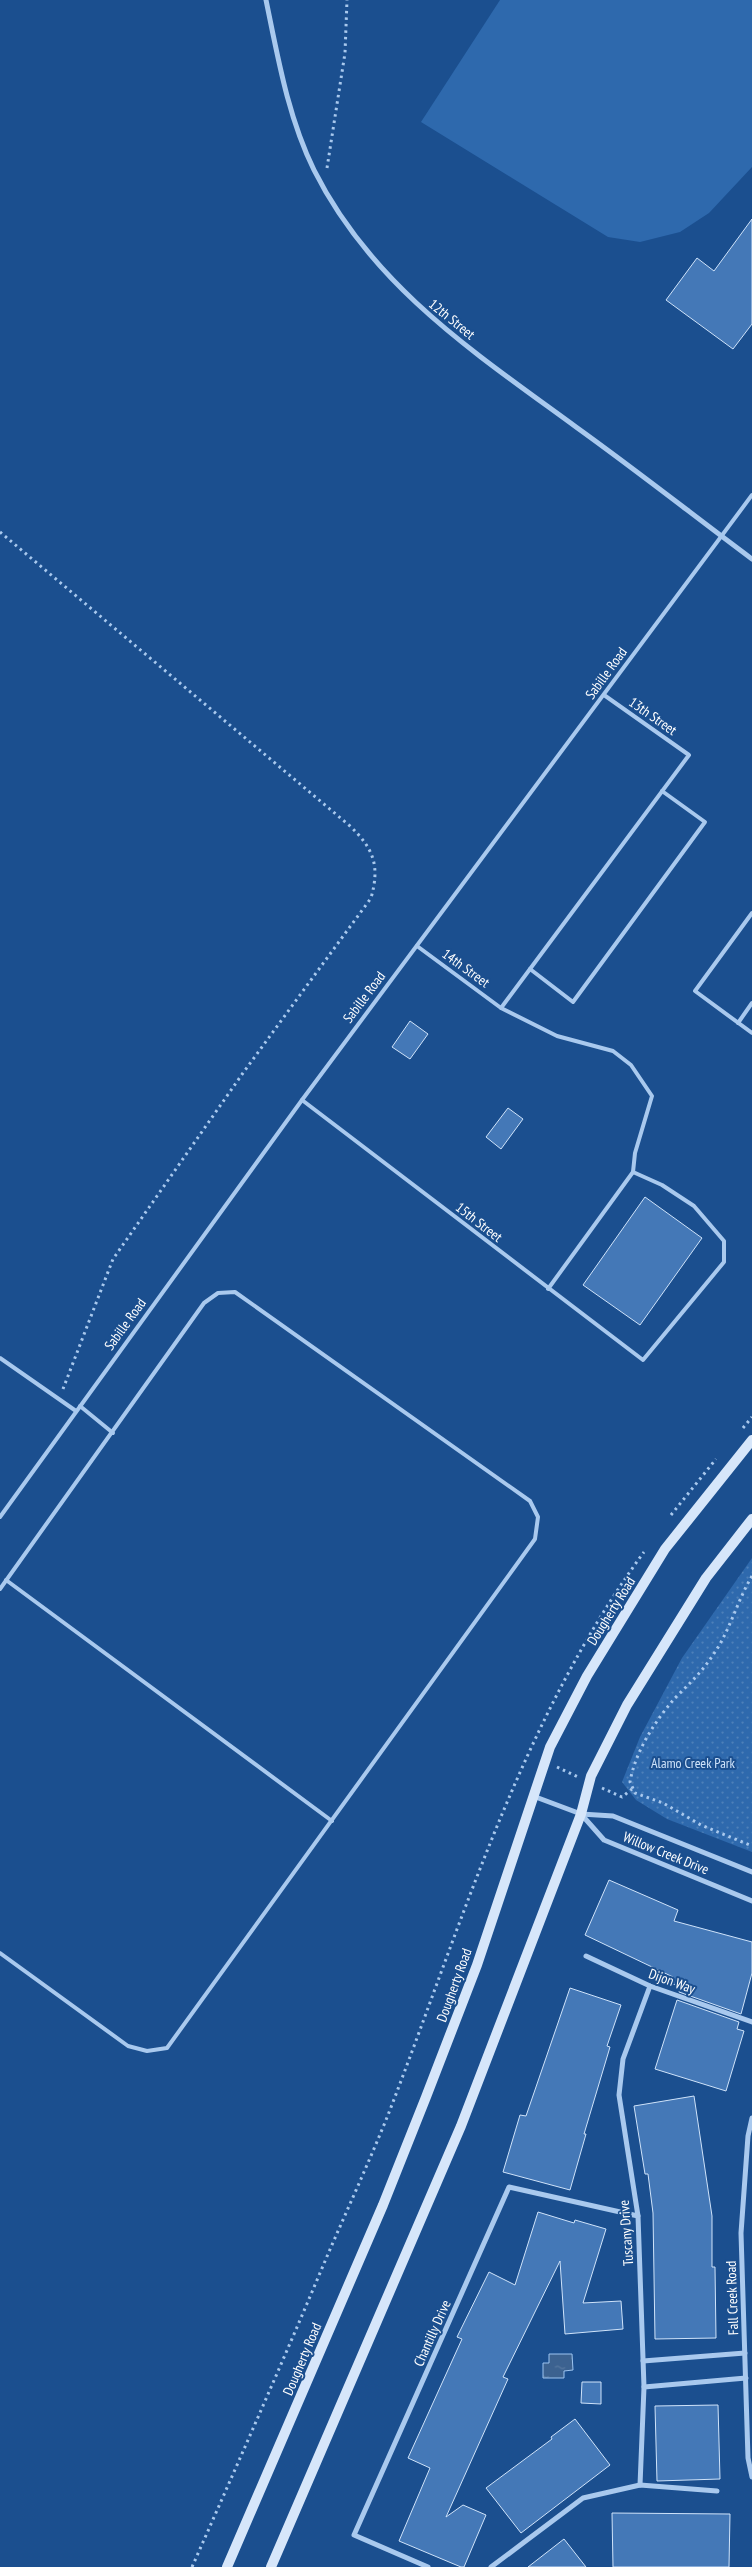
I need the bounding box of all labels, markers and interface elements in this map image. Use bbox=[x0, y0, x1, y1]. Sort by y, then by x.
street label: 12th Street bbox=[425, 295, 479, 343]
street label: Sabille Road bbox=[581, 643, 631, 703]
street label: 13th Street bbox=[625, 693, 681, 739]
street label: 14th Street bbox=[439, 945, 493, 991]
street label: Sabille Road bbox=[339, 968, 389, 1026]
street label: 15th Street bbox=[452, 1198, 506, 1246]
street label: Sabille Road bbox=[100, 1294, 150, 1354]
street label: Dougherty Road bbox=[583, 1574, 639, 1648]
park label: Alamo Creek Park bbox=[651, 1754, 736, 1772]
street label: Willow Creek Drive bbox=[620, 1828, 712, 1878]
street label: Dougherty Road bbox=[432, 1946, 476, 2024]
street label: Dijon Way bbox=[646, 1964, 698, 1998]
street label: Tuscany Drive bbox=[615, 2199, 637, 2266]
street label: Fall Creek Road bbox=[722, 2261, 742, 2335]
street label: Chantilly Drive bbox=[409, 2297, 455, 2369]
street label: Dougherty Road bbox=[279, 2320, 325, 2398]

